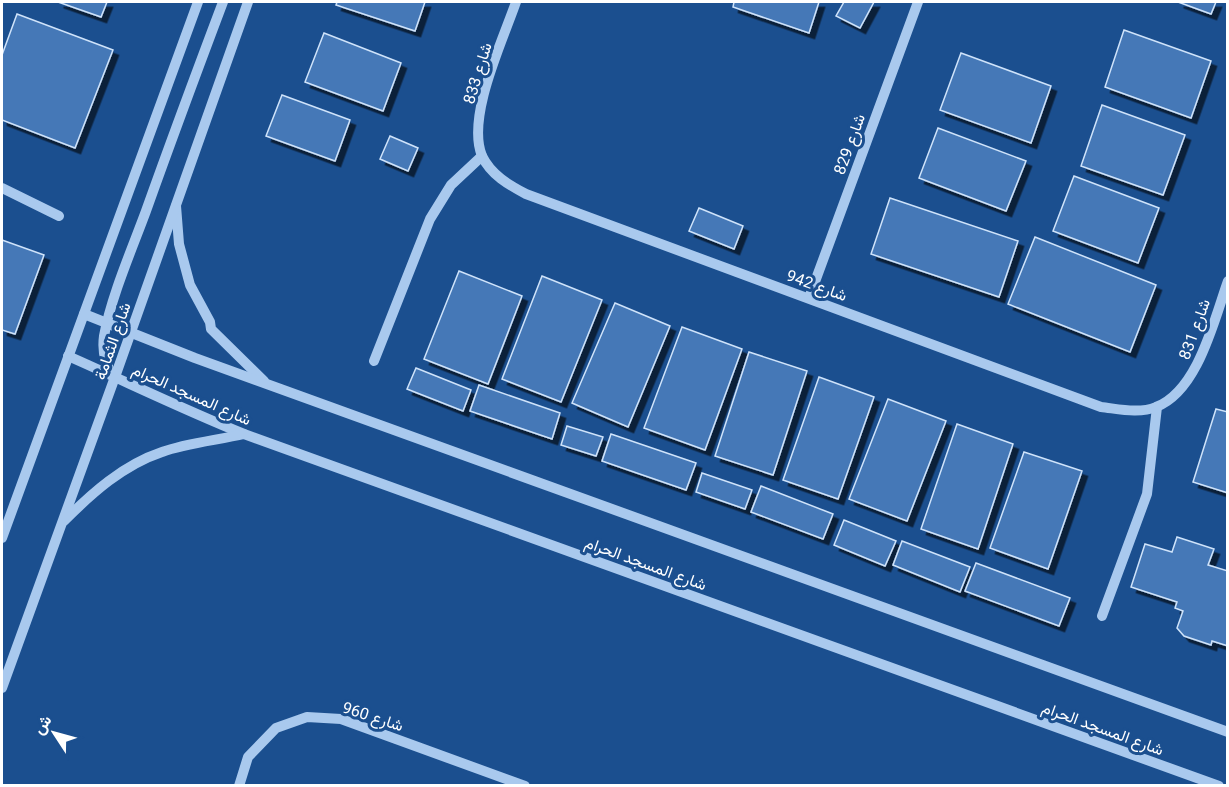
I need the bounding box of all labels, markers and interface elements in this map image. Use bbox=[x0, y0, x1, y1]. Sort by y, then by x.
street label: شارع 833 bbox=[459, 40, 498, 107]
street label: شارع 829 bbox=[830, 111, 871, 178]
street label: شارع 942 bbox=[783, 266, 850, 307]
street label: شارع 831 bbox=[1175, 296, 1216, 363]
street label: شارع الثمامة bbox=[90, 300, 136, 383]
street label: شارع المسجد الحرام bbox=[129, 360, 254, 431]
street label: شارع المسجد الحرام bbox=[582, 533, 709, 596]
street label: شارع 960 bbox=[339, 698, 406, 737]
street label: شارع المسجد الحرام bbox=[1039, 698, 1166, 761]
north arrow bbox=[24, 703, 84, 763]
text: ش bbox=[29, 711, 56, 738]

